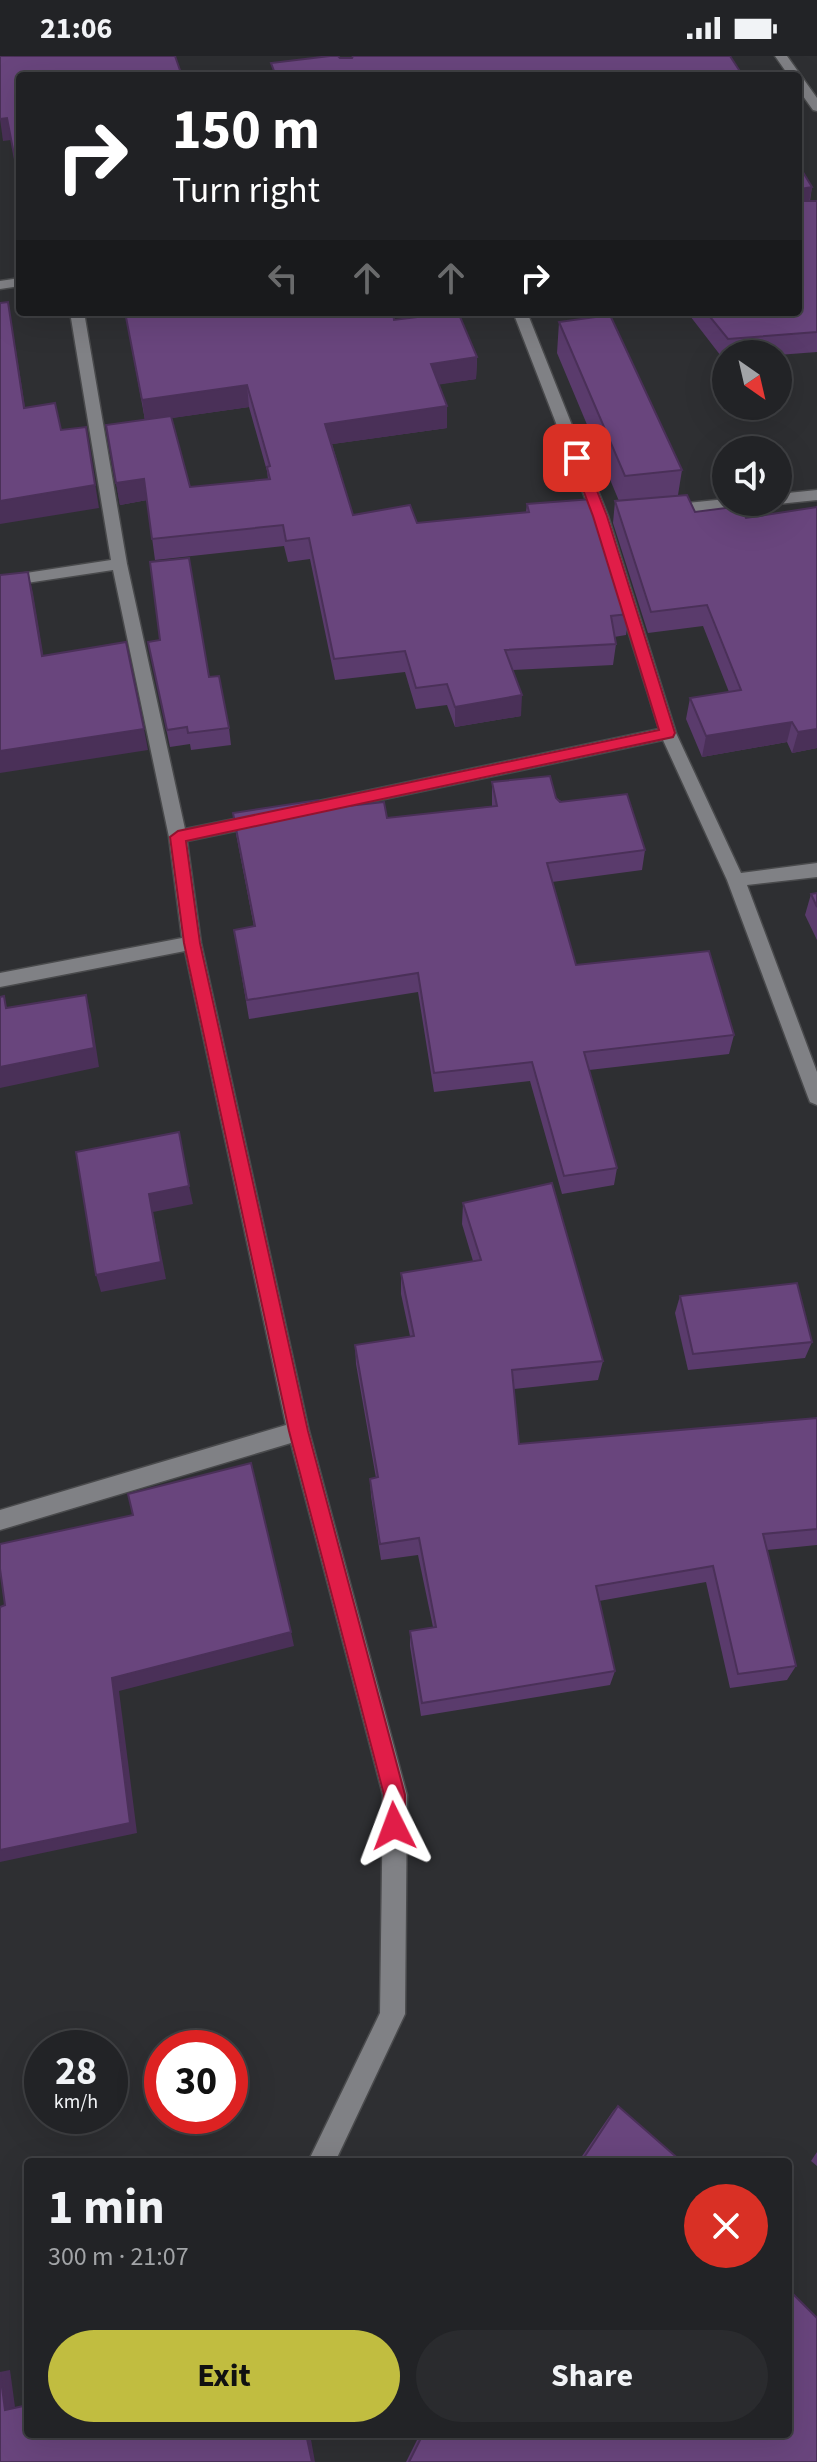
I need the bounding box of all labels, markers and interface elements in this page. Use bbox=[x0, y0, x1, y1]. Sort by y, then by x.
text: 21:06 bbox=[40, 7, 112, 50]
text: 150 m bbox=[172, 91, 320, 170]
icon: right bbox=[40, 104, 144, 208]
text: Turn right bbox=[172, 165, 320, 216]
icon: left bbox=[261, 256, 305, 300]
icon: ahead bbox=[345, 256, 389, 300]
icon: ahead bbox=[429, 256, 473, 300]
icon: right bbox=[513, 256, 557, 300]
north arrow bbox=[712, 340, 792, 420]
map controls bbox=[712, 340, 792, 516]
pin bbox=[543, 424, 611, 492]
icon: arrive bbox=[555, 436, 599, 480]
button: sound bbox=[712, 436, 792, 516]
position arrow bbox=[352, 1784, 436, 1868]
speed limit sign: 30 bbox=[144, 2030, 248, 2134]
text: 28 bbox=[55, 2043, 97, 2100]
text: km/h bbox=[54, 2088, 98, 2116]
text: 1 min bbox=[48, 2174, 165, 2242]
button: close bbox=[684, 2184, 768, 2268]
text: 300 m · 21:07 bbox=[48, 2238, 189, 2275]
button: Exit bbox=[48, 2330, 400, 2422]
button: Share bbox=[416, 2330, 768, 2422]

